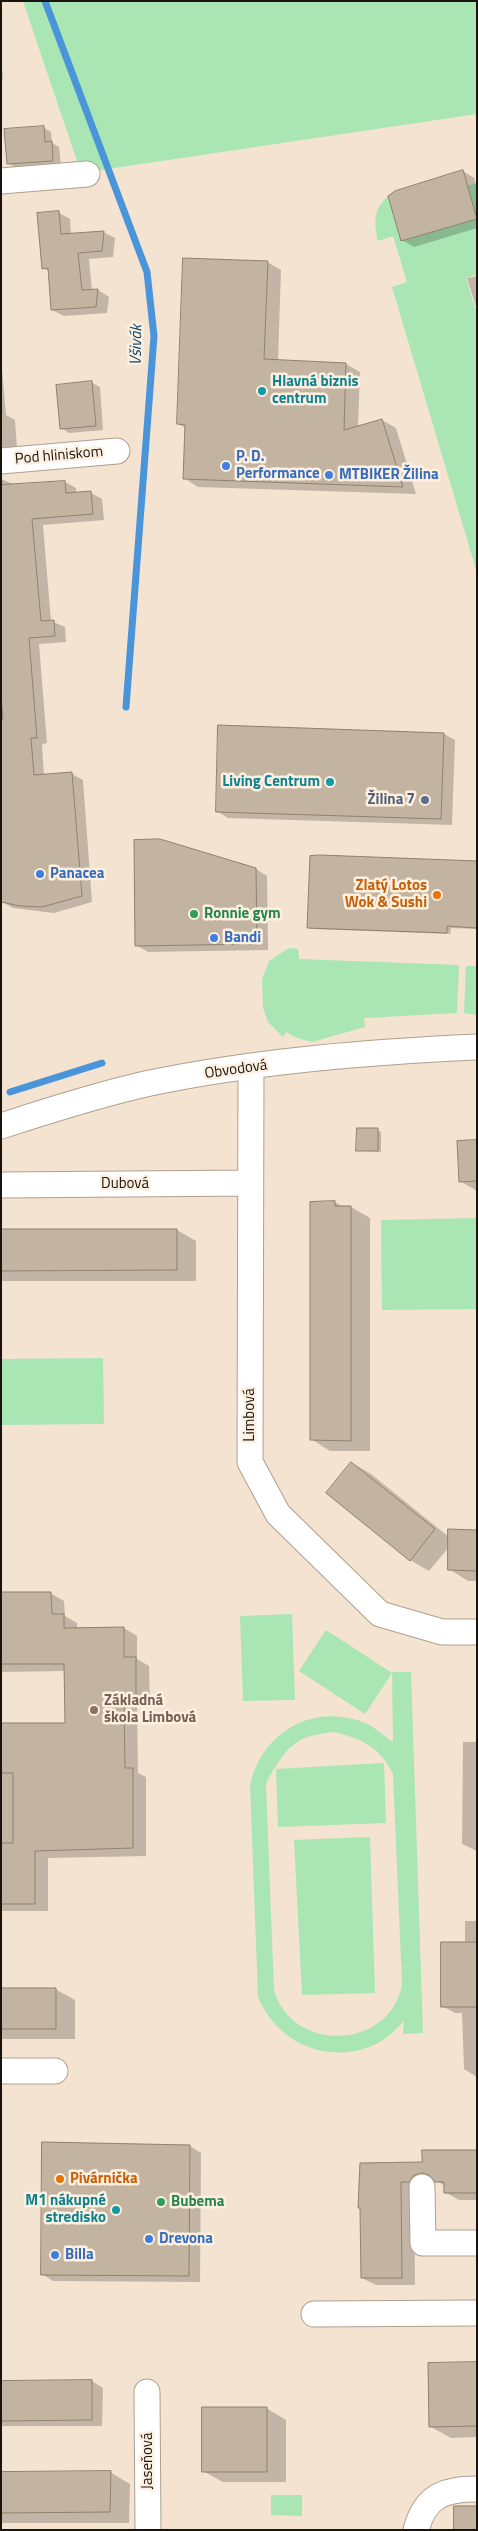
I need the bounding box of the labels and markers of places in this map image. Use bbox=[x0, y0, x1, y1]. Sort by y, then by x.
place label: Hlavná biznis centrum bbox=[272, 373, 359, 408]
marker: Hlavná biznis centrum bbox=[256, 385, 268, 397]
place label: P. D. Performance bbox=[236, 448, 320, 483]
marker: P. D. Performance bbox=[220, 460, 232, 472]
place label: MTBIKER Žilina bbox=[339, 466, 439, 484]
marker: MTBIKER Žilina bbox=[323, 469, 335, 481]
place label: Living Centrum bbox=[222, 773, 320, 791]
marker: Living Centrum bbox=[324, 776, 336, 788]
place label: Žilina 7 bbox=[368, 791, 415, 809]
marker: Žilina 7 bbox=[419, 794, 431, 806]
place label: Panacea bbox=[50, 865, 104, 883]
marker: Panacea bbox=[34, 868, 46, 880]
place label: Zlatý Lotos Wok & Sushi bbox=[345, 877, 427, 912]
marker: Zlatý Lotos Wok & Sushi bbox=[431, 889, 443, 901]
place label: Ronnie gym bbox=[204, 905, 281, 923]
marker: Ronnie gym bbox=[188, 908, 200, 920]
place label: Bandi bbox=[224, 929, 261, 947]
marker: Bandi bbox=[208, 932, 220, 944]
place label: Základná škola Limbová bbox=[104, 1692, 196, 1727]
marker: Základná škola Limbová bbox=[88, 1704, 100, 1716]
place label: Pivárnička bbox=[70, 2170, 138, 2188]
marker: Pivárnička bbox=[54, 2173, 66, 2185]
place label: M1 nákupné stredisko bbox=[25, 2192, 106, 2227]
place label: Bubema bbox=[171, 2193, 224, 2211]
marker: Bubema bbox=[155, 2196, 167, 2208]
marker: M1 nákupné stredisko bbox=[110, 2204, 122, 2216]
place label: Drevona bbox=[159, 2230, 213, 2248]
marker: Drevona bbox=[143, 2233, 155, 2245]
place label: Billa bbox=[65, 2246, 94, 2264]
marker: Billa bbox=[49, 2249, 61, 2261]

